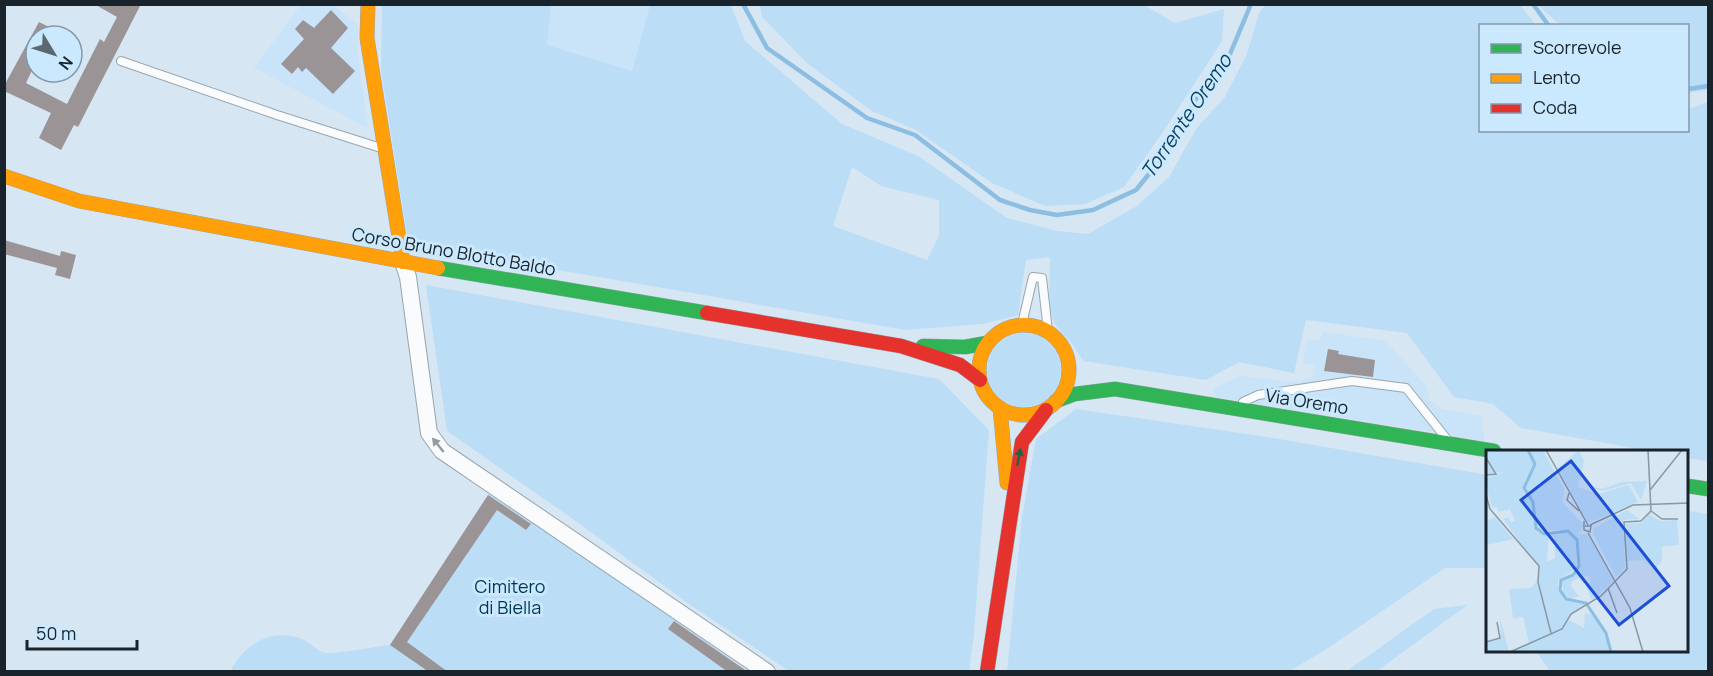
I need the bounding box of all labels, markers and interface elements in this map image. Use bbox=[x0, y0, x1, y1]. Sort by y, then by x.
north arrow bbox=[24, 24, 84, 84]
legend bbox=[1479, 24, 1689, 132]
text: Scorrevole bbox=[1533, 35, 1622, 59]
water label: Torrente Oremo bbox=[1134, 48, 1238, 183]
text: N bbox=[54, 52, 78, 75]
text: Lento bbox=[1533, 65, 1581, 89]
text: Coda bbox=[1533, 95, 1577, 119]
street label: Corso Bruno Blotto Baldo bbox=[350, 221, 558, 281]
street label: Via Oremo bbox=[1264, 383, 1350, 419]
one-way arrow bbox=[432, 437, 445, 453]
one-way arrow bbox=[1015, 448, 1024, 467]
inset map bbox=[1486, 450, 1689, 652]
park label: Cimitero di Biella bbox=[475, 574, 545, 619]
scale bar bbox=[27, 613, 136, 651]
text: 50 m bbox=[36, 621, 76, 645]

